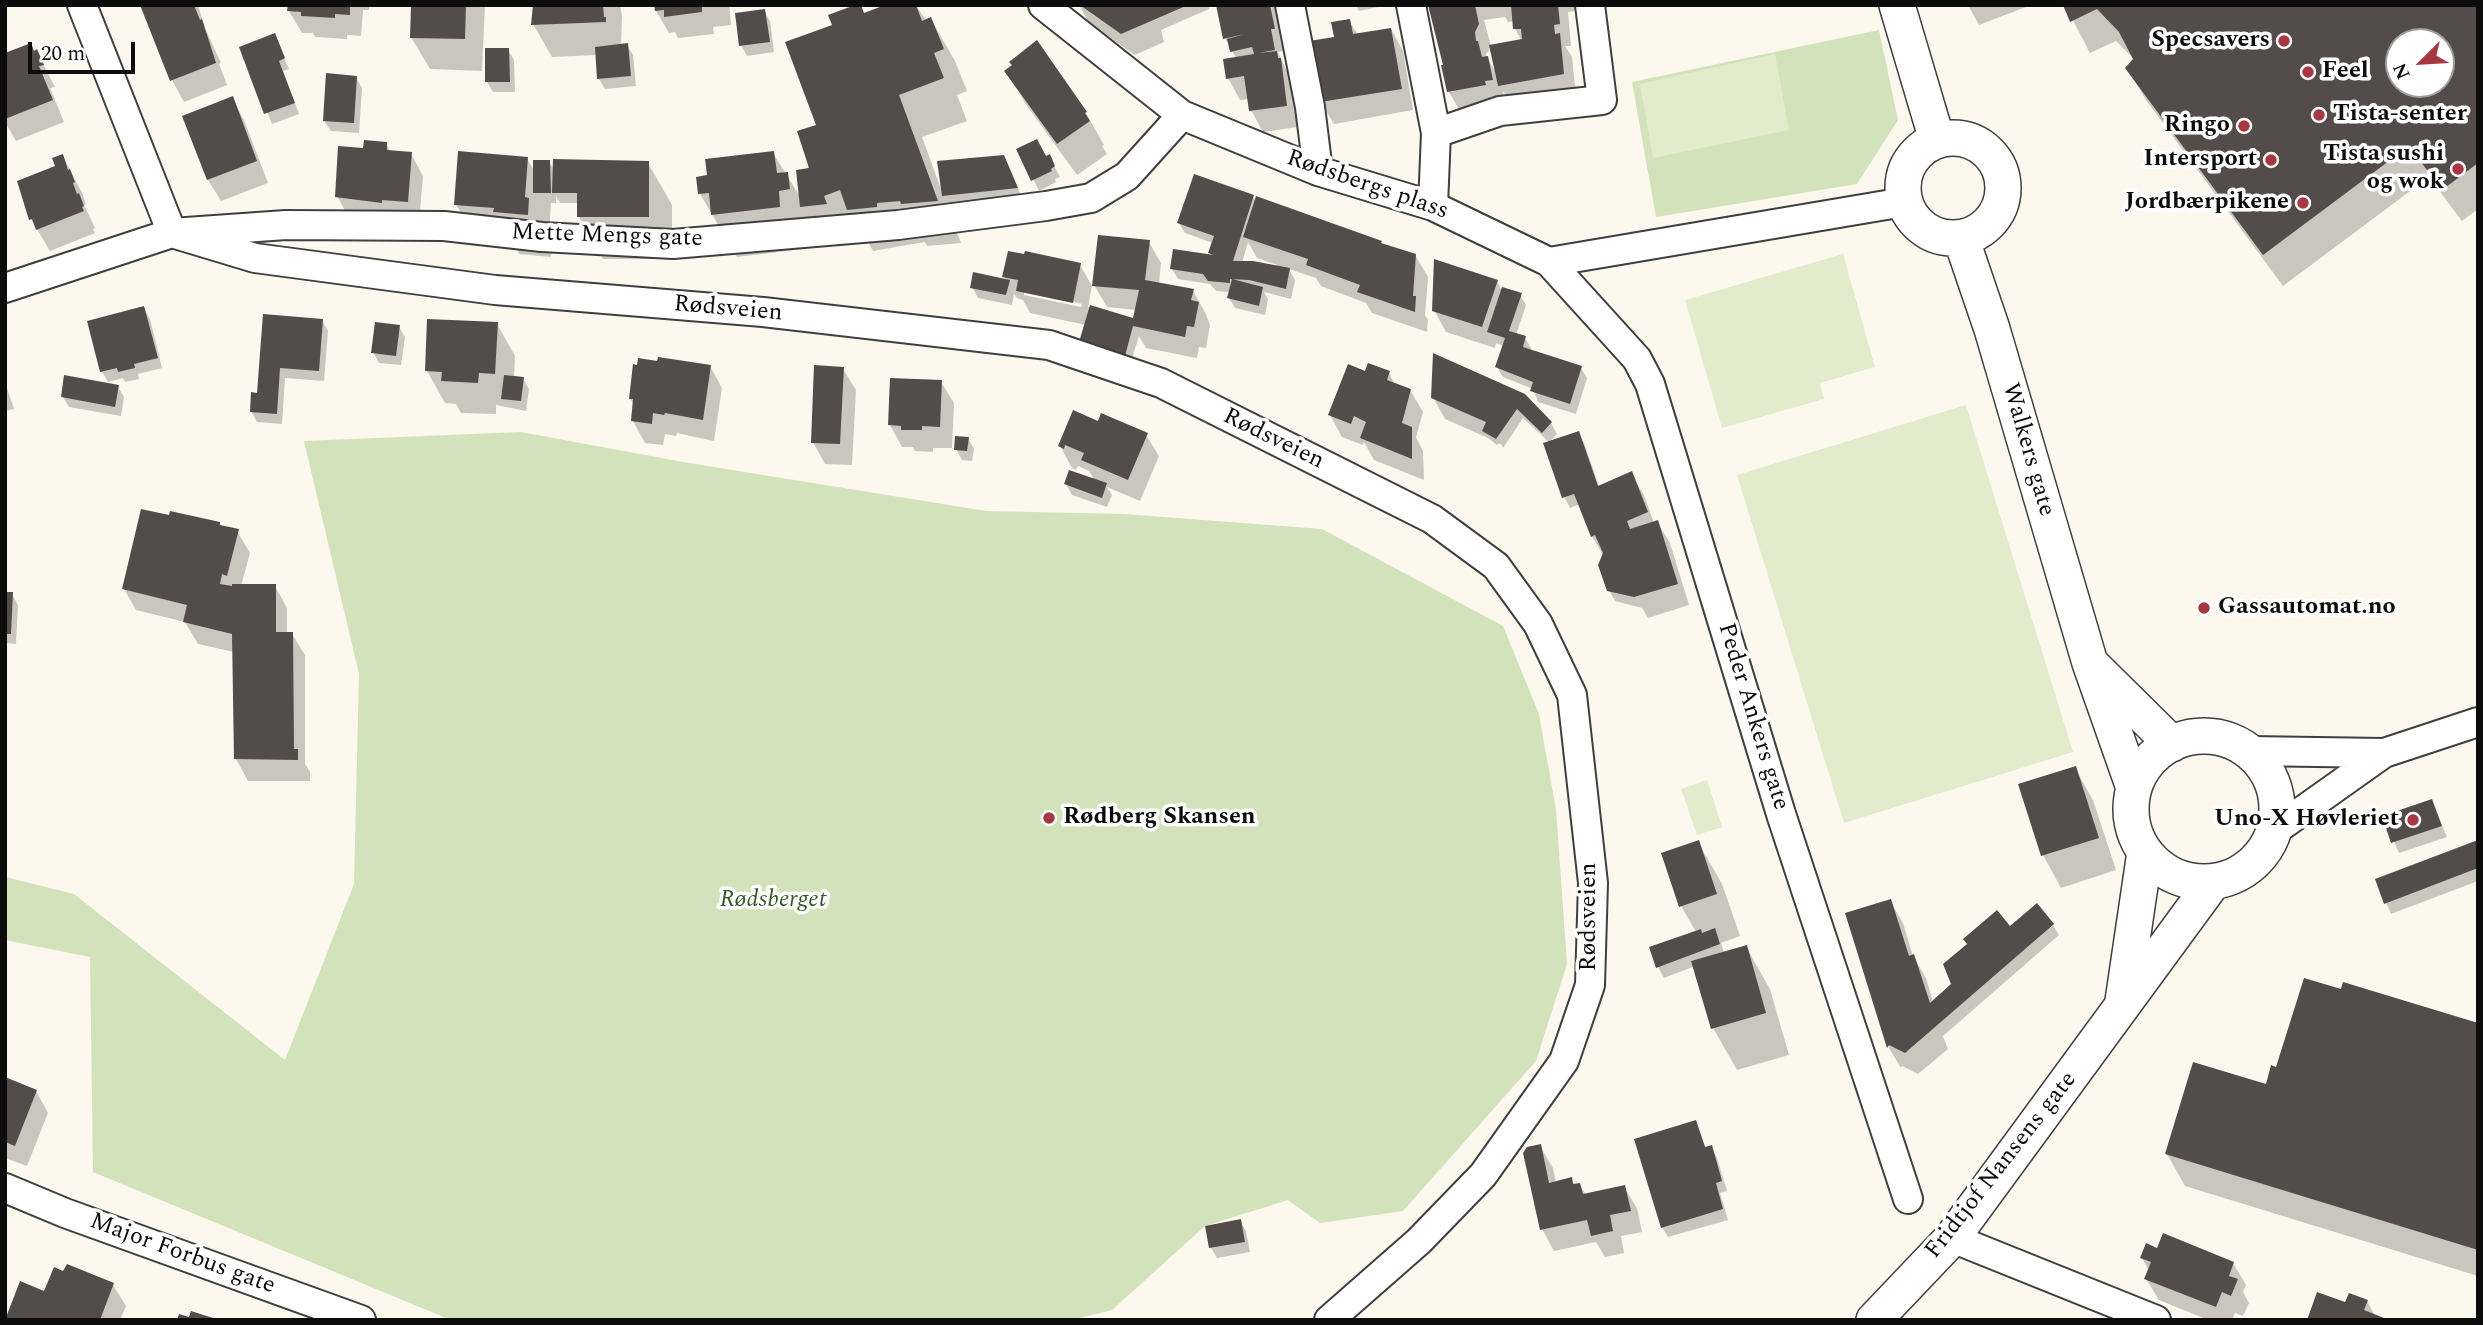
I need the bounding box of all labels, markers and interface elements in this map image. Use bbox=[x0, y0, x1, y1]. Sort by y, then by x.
place label: Specsavers bbox=[2151, 27, 2270, 55]
scale bar bbox=[32, 28, 138, 72]
north arrow bbox=[2385, 28, 2455, 98]
marker: Specsavers bbox=[2276, 33, 2292, 49]
text: 20 m bbox=[41, 38, 85, 70]
place label: Feel bbox=[2322, 58, 2369, 86]
text: N bbox=[2386, 58, 2419, 84]
marker: Feel bbox=[2300, 64, 2316, 80]
place label: Tista-senter bbox=[2333, 101, 2467, 129]
marker: Tista-senter bbox=[2311, 107, 2327, 123]
place label: Ringo bbox=[2164, 112, 2230, 140]
marker: Ringo bbox=[2236, 118, 2252, 134]
place label: Tista sushi og wok bbox=[2323, 141, 2444, 197]
street label: Rødsbergs plass bbox=[1282, 145, 1452, 227]
place label: Intersport bbox=[2143, 146, 2257, 174]
marker: Intersport bbox=[2263, 152, 2279, 168]
marker: Tista sushi og wok bbox=[2450, 161, 2466, 177]
place label: Jordbærpikene bbox=[2125, 189, 2289, 217]
marker: Jordbærpikene bbox=[2295, 195, 2311, 211]
street label: Mette Mengs gate bbox=[511, 219, 703, 255]
street label: Rødsveien bbox=[672, 291, 784, 329]
street label: Walkers gate bbox=[1994, 380, 2060, 520]
street label: Rødsveien bbox=[1218, 403, 1328, 477]
place label: Gassautomat.no bbox=[2218, 594, 2396, 622]
marker: Gassautomat.no bbox=[2196, 600, 2212, 616]
street label: Peder Ankers gate bbox=[1710, 620, 1794, 814]
place label: Rødberg Skansen bbox=[1063, 804, 1256, 832]
place label: Uno-X Høvleriet bbox=[2214, 806, 2399, 834]
marker: Rødberg Skansen bbox=[1041, 810, 1057, 826]
marker: Uno-X Høvleriet bbox=[2405, 812, 2421, 828]
street label: Rødsveien bbox=[1576, 863, 1604, 971]
park label: Rødsberget bbox=[720, 887, 826, 915]
street label: Fridtjof Nansens gate bbox=[1920, 1067, 2084, 1265]
street label: Major Forbus gate bbox=[85, 1208, 279, 1302]

